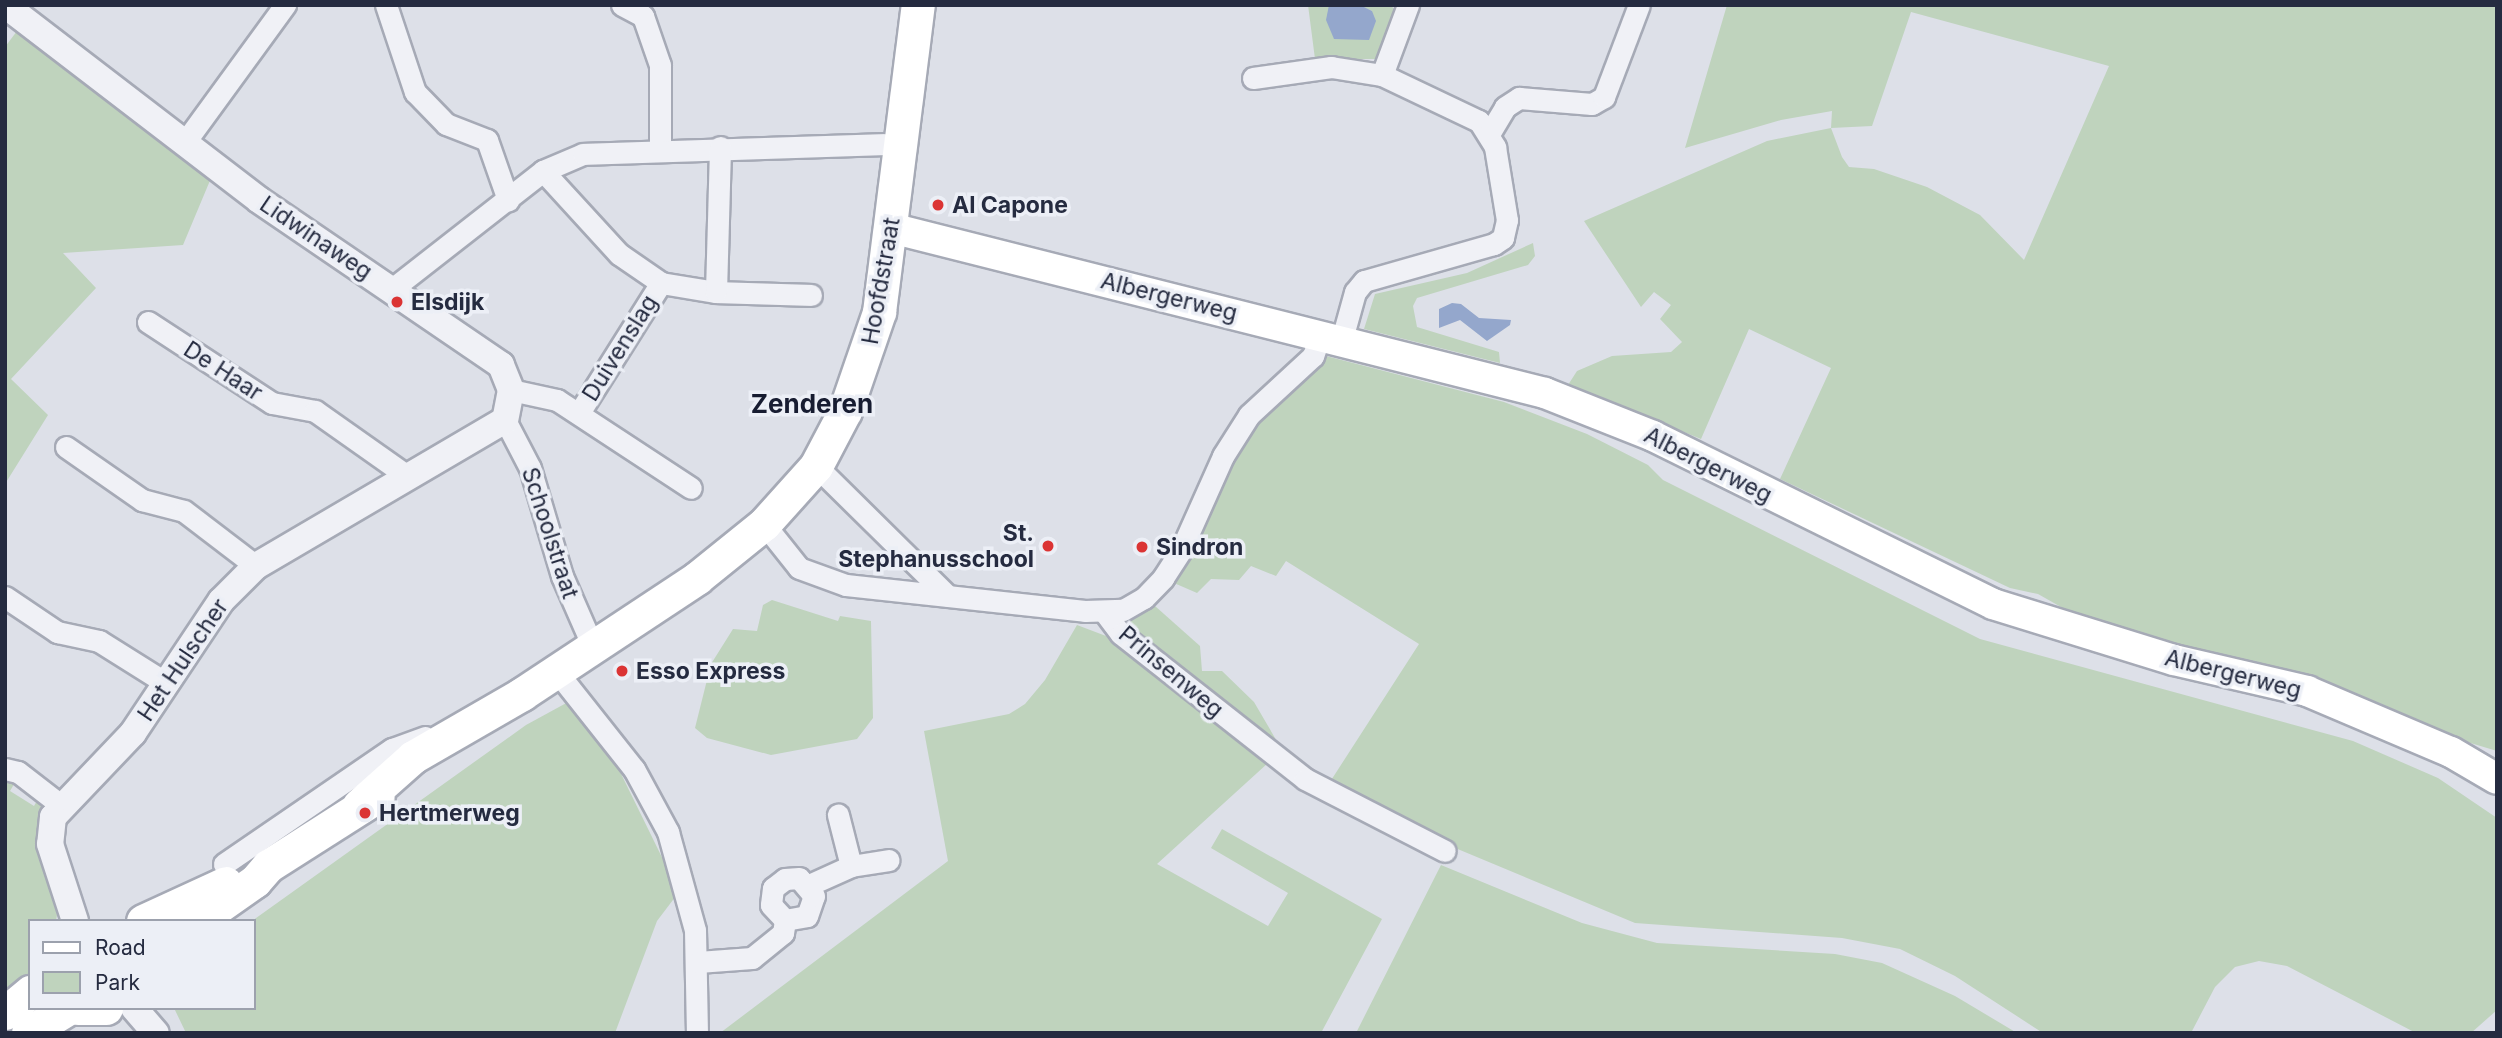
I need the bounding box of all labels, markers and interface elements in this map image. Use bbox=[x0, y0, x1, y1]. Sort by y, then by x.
street label: Lidwinaweg bbox=[255, 190, 377, 286]
place label: Al Capone bbox=[952, 191, 1068, 219]
marker: Al Capone bbox=[930, 197, 946, 213]
street label: Hoofdstraat bbox=[856, 215, 906, 347]
street label: Albergerweg bbox=[1098, 267, 1240, 327]
place label: Elsdijk bbox=[411, 288, 484, 316]
street label: Duivenslag bbox=[577, 290, 663, 406]
marker: Elsdijk bbox=[389, 294, 405, 310]
street label: De Haar bbox=[179, 335, 267, 407]
district label: Zenderen bbox=[751, 388, 873, 420]
street label: Albergerweg bbox=[1640, 421, 1776, 509]
street label: Schoolstraat bbox=[516, 464, 584, 602]
place label: St. Stephanusschool bbox=[838, 519, 1034, 573]
place label: Sindron bbox=[1156, 533, 1243, 561]
marker: St. Stephanusschool bbox=[1040, 538, 1056, 554]
marker: Sindron bbox=[1134, 539, 1150, 555]
street label: Het Hulscher bbox=[132, 594, 234, 726]
street label: Prinsenweg bbox=[1113, 620, 1229, 724]
street label: Albergerweg bbox=[2162, 644, 2304, 704]
place label: Esso Express bbox=[636, 657, 785, 685]
marker: Esso Express bbox=[614, 663, 630, 679]
place label: Hertmerweg bbox=[379, 799, 520, 827]
marker: Hertmerweg bbox=[357, 805, 373, 821]
legend bbox=[28, 919, 256, 1010]
text: Road bbox=[95, 935, 146, 960]
text: Park bbox=[95, 970, 140, 995]

